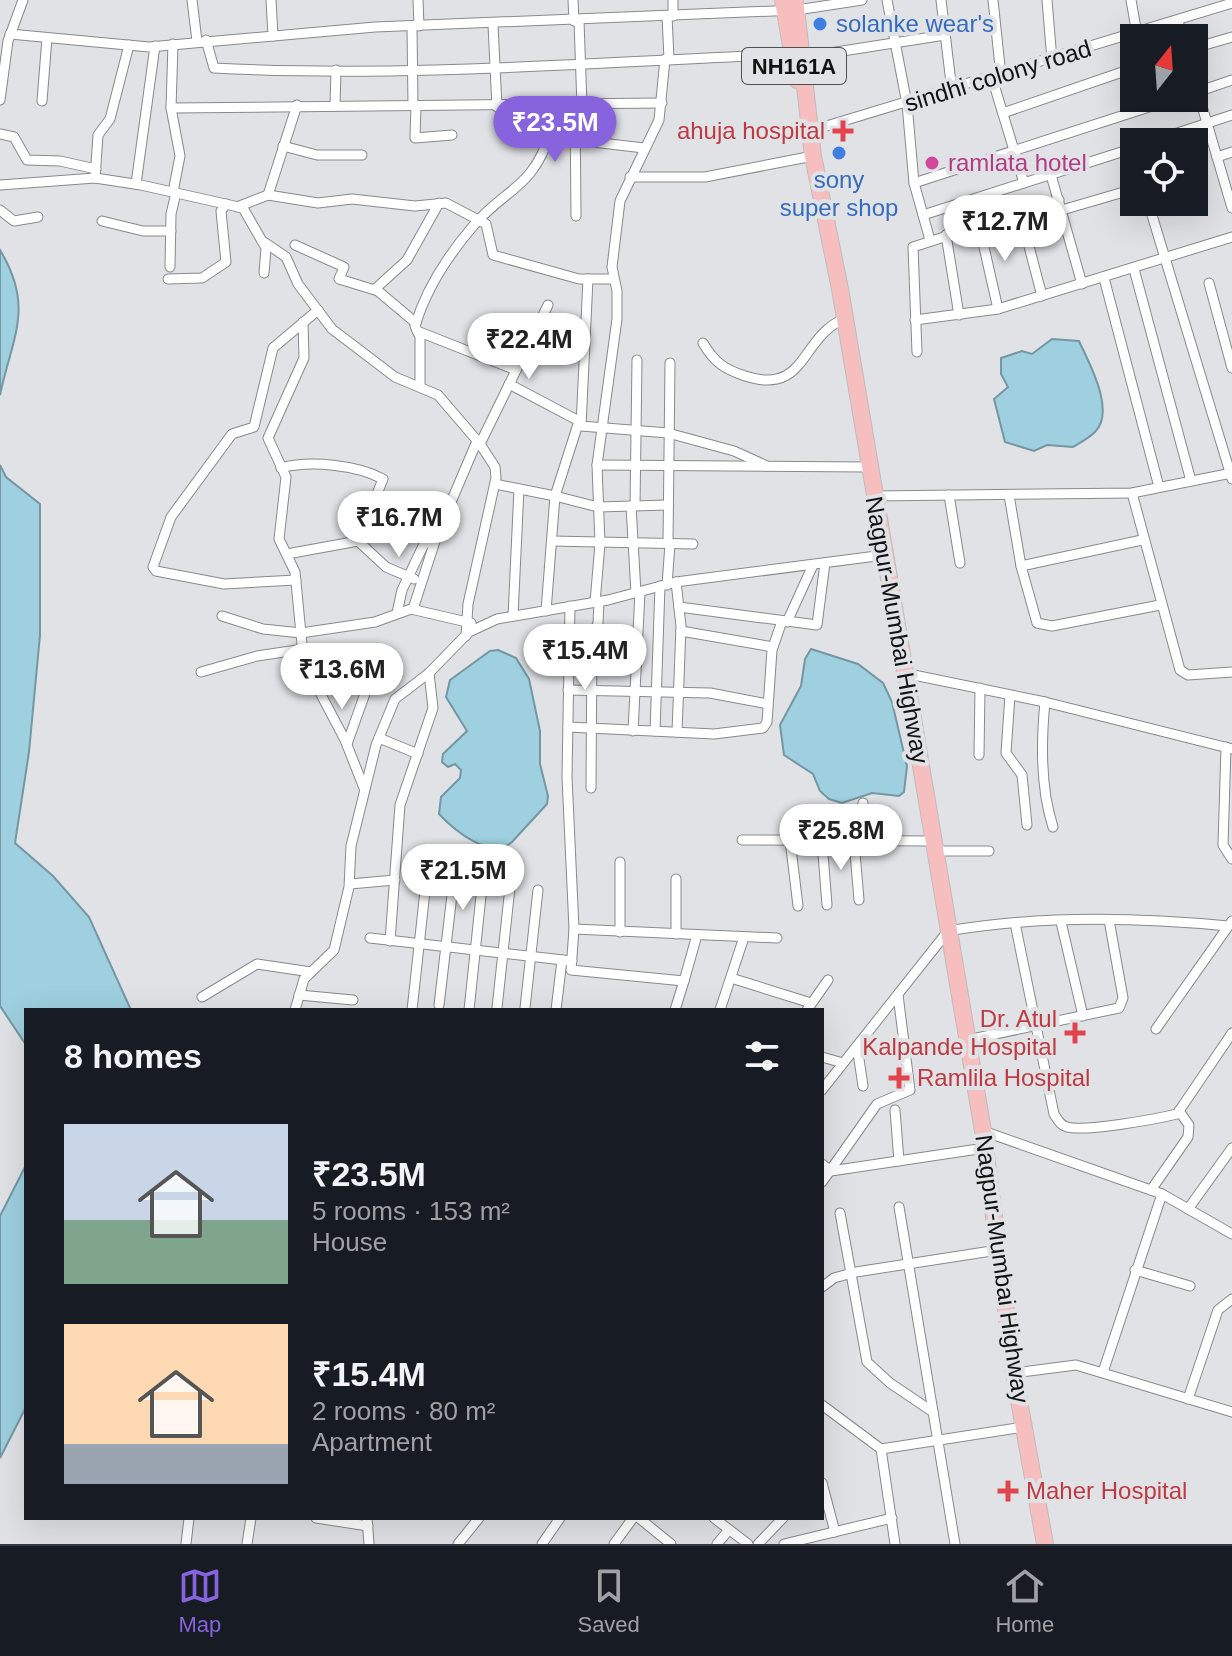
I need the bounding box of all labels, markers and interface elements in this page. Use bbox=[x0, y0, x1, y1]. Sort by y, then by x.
place label: solanke wear's bbox=[836, 10, 994, 37]
marker: solanke wear's bbox=[811, 15, 829, 33]
north arrow bbox=[1120, 24, 1208, 112]
map controls bbox=[1120, 24, 1208, 216]
street label: sindhi colony road bbox=[901, 34, 1094, 117]
road number: NH161A bbox=[742, 48, 846, 84]
pin: ₹23.5M bbox=[490, 96, 620, 164]
text: ₹23.5M bbox=[511, 107, 599, 137]
place label: ahuja hospital bbox=[677, 117, 825, 144]
marker: ahuja hospital bbox=[832, 120, 854, 142]
button: locate bbox=[1120, 128, 1208, 216]
marker: sony super shop bbox=[830, 144, 848, 162]
place label: ramlata hotel bbox=[948, 149, 1087, 176]
marker: ramlata hotel bbox=[923, 154, 941, 172]
place label: sony super shop bbox=[780, 166, 898, 221]
pin: ₹12.7M bbox=[940, 195, 1070, 263]
text: ₹12.7M bbox=[961, 206, 1049, 236]
pin: ₹22.4M bbox=[464, 313, 594, 381]
text: ₹22.4M bbox=[485, 324, 573, 354]
pin: ₹16.7M bbox=[334, 491, 464, 559]
street label: Nagpur-Mumbai Highway bbox=[861, 494, 934, 766]
text: ₹16.7M bbox=[355, 502, 443, 532]
pin: ₹15.4M bbox=[520, 624, 650, 692]
text: ₹15.4M bbox=[541, 635, 629, 665]
pin: ₹13.6M bbox=[277, 643, 407, 711]
text: ₹13.6M bbox=[298, 654, 386, 684]
pin: ₹25.8M bbox=[776, 804, 906, 872]
text: ₹25.8M bbox=[797, 815, 885, 845]
pin: ₹21.5M bbox=[398, 844, 528, 912]
text: ₹21.5M bbox=[419, 855, 507, 885]
place label: Dr. Atul Kalpande Hospital bbox=[862, 1005, 1057, 1060]
marker: Dr. Atul Kalpande Hospital bbox=[1064, 1022, 1086, 1044]
icon: filters bbox=[740, 1034, 784, 1078]
text: 8 homes bbox=[64, 1037, 202, 1075]
place label: Ramlila Hospital bbox=[917, 1064, 1090, 1091]
marker: Ramlila Hospital bbox=[888, 1067, 910, 1089]
street label: Nagpur-Mumbai Highway bbox=[970, 1133, 1035, 1405]
text: ₹23.5M bbox=[312, 1155, 426, 1193]
icon: home bbox=[128, 1156, 224, 1252]
text: 5 rooms · 153 m² bbox=[312, 1196, 510, 1226]
text: House bbox=[312, 1227, 387, 1257]
text: ₹15.4M bbox=[312, 1355, 426, 1393]
icon: home bbox=[128, 1356, 224, 1452]
text: 2 rooms · 80 m² bbox=[312, 1396, 496, 1426]
text: Apartment bbox=[312, 1427, 432, 1457]
place label: Maher Hospital bbox=[1026, 1477, 1187, 1504]
marker: Maher Hospital bbox=[997, 1480, 1019, 1502]
tab: Map bbox=[178, 1564, 222, 1638]
tab: Saved bbox=[577, 1564, 640, 1638]
tab: Home bbox=[995, 1564, 1054, 1638]

